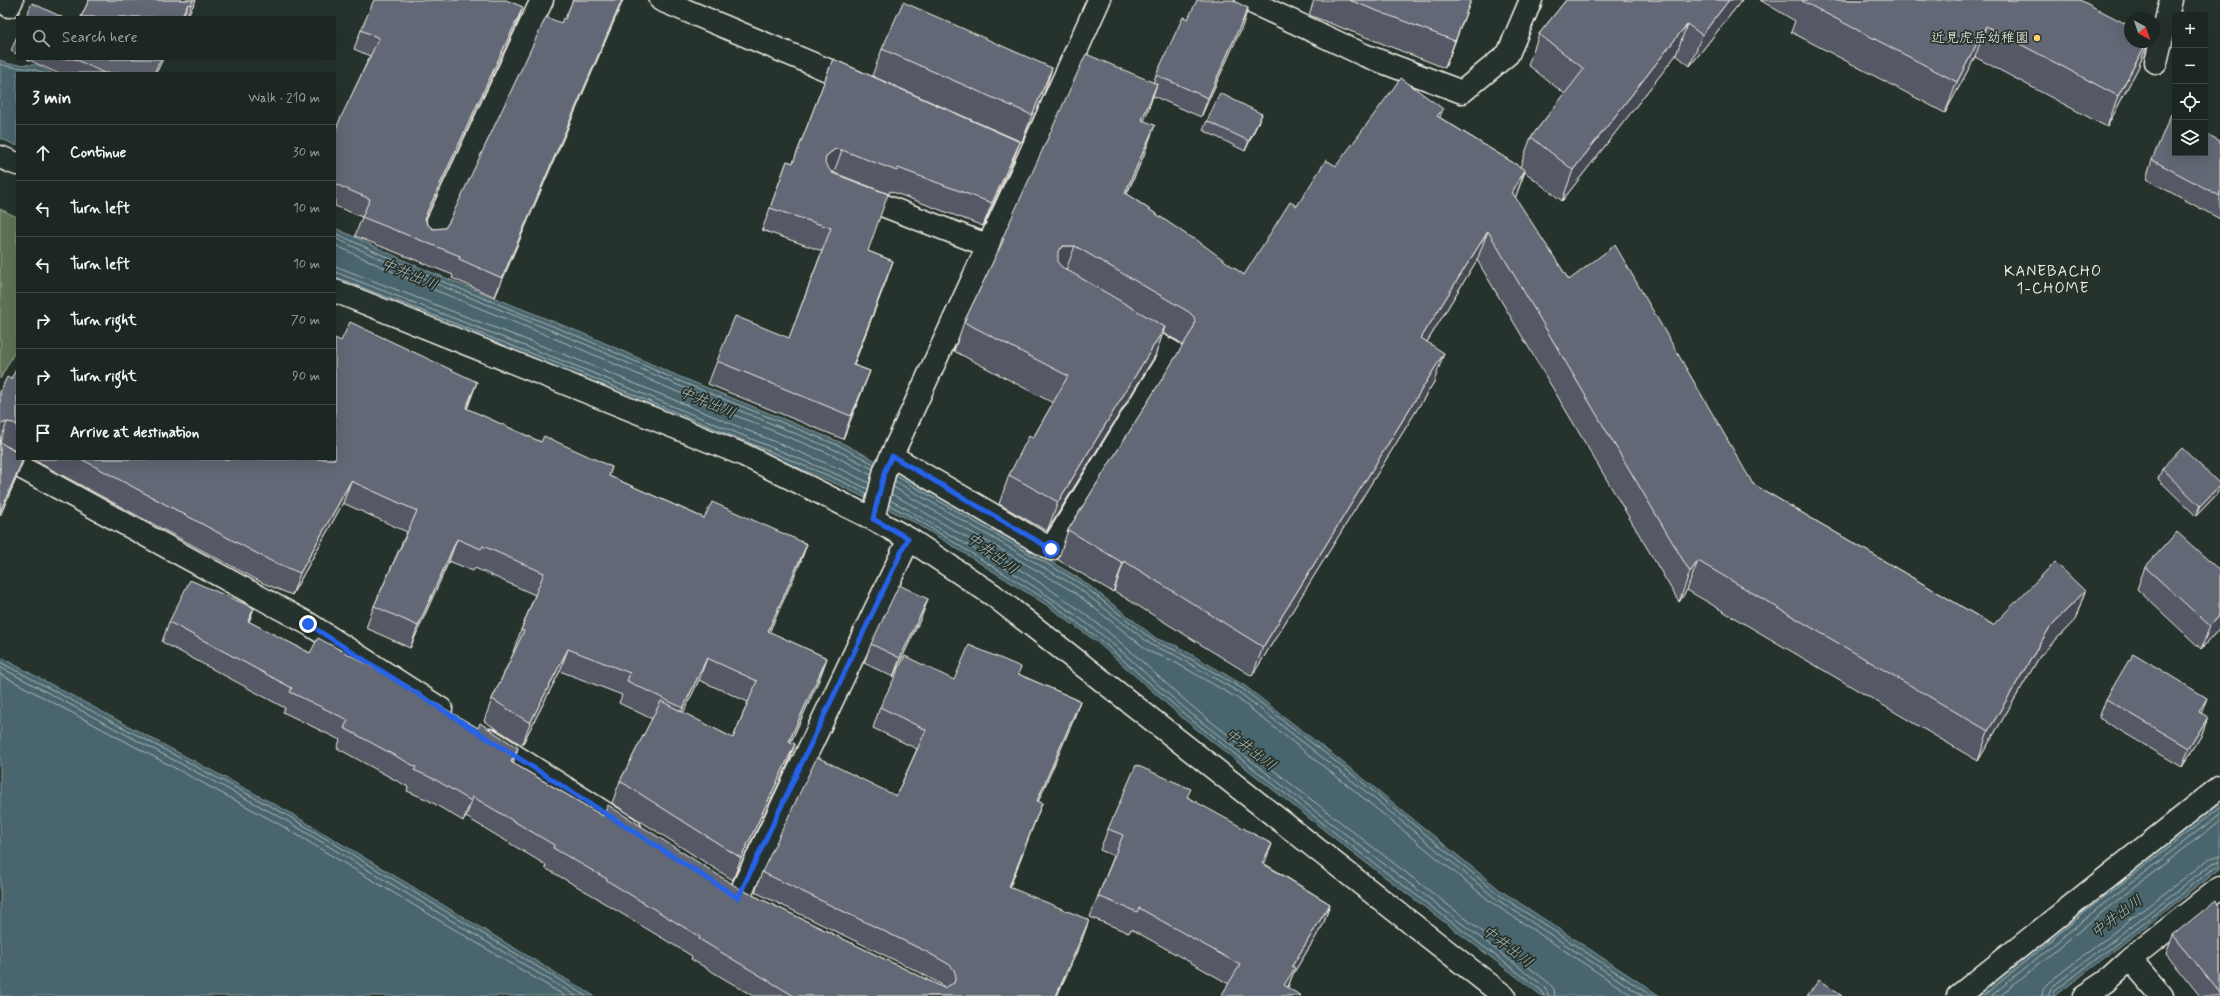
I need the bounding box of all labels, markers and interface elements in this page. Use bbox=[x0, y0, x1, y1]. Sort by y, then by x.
north arrow bbox=[2124, 12, 2160, 48]
map controls bbox=[2172, 12, 2208, 156]
button: + bbox=[2172, 12, 2208, 48]
search box bbox=[16, 16, 336, 60]
icon: search bbox=[30, 27, 52, 49]
text: Search here bbox=[62, 28, 138, 48]
place label: 近見虎岳幼稚園 bbox=[1931, 29, 2029, 47]
marker: 近見虎岳幼稚園 bbox=[2032, 33, 2042, 43]
button: − bbox=[2172, 48, 2208, 84]
button: locate bbox=[2172, 84, 2208, 120]
text: 3 min bbox=[32, 87, 71, 109]
text: Walk · 210 m bbox=[248, 90, 320, 107]
button: layers bbox=[2172, 120, 2208, 156]
icon: ahead bbox=[32, 142, 54, 164]
text: Continue bbox=[70, 143, 126, 163]
text: 30 m bbox=[293, 144, 320, 161]
icon: left bbox=[32, 198, 54, 220]
text: Turn left bbox=[70, 199, 130, 219]
text: 10 m bbox=[293, 200, 320, 217]
icon: left bbox=[32, 254, 54, 276]
water label: 中井出川 bbox=[377, 254, 441, 296]
text: Turn left bbox=[70, 255, 130, 275]
text: 10 m bbox=[293, 256, 320, 273]
district label: KANEBACHO 1-CHOME bbox=[2004, 262, 2102, 299]
icon: right bbox=[32, 310, 54, 332]
text: Turn right bbox=[70, 311, 137, 331]
text: 70 m bbox=[291, 312, 320, 329]
icon: right bbox=[32, 366, 54, 388]
text: Turn right bbox=[70, 367, 137, 387]
text: 90 m bbox=[292, 368, 320, 385]
water label: 中井出川 bbox=[675, 382, 739, 424]
icon: arrive bbox=[32, 422, 54, 444]
text: Arrive at destination bbox=[70, 423, 199, 443]
water label: 中井出川 bbox=[962, 528, 1022, 580]
route start bbox=[1042, 540, 1060, 558]
route end bbox=[299, 615, 317, 633]
water label: 中井出川 bbox=[1220, 724, 1280, 776]
water label: 中井出川 bbox=[2087, 891, 2147, 943]
water label: 中井出川 bbox=[1477, 921, 1537, 973]

